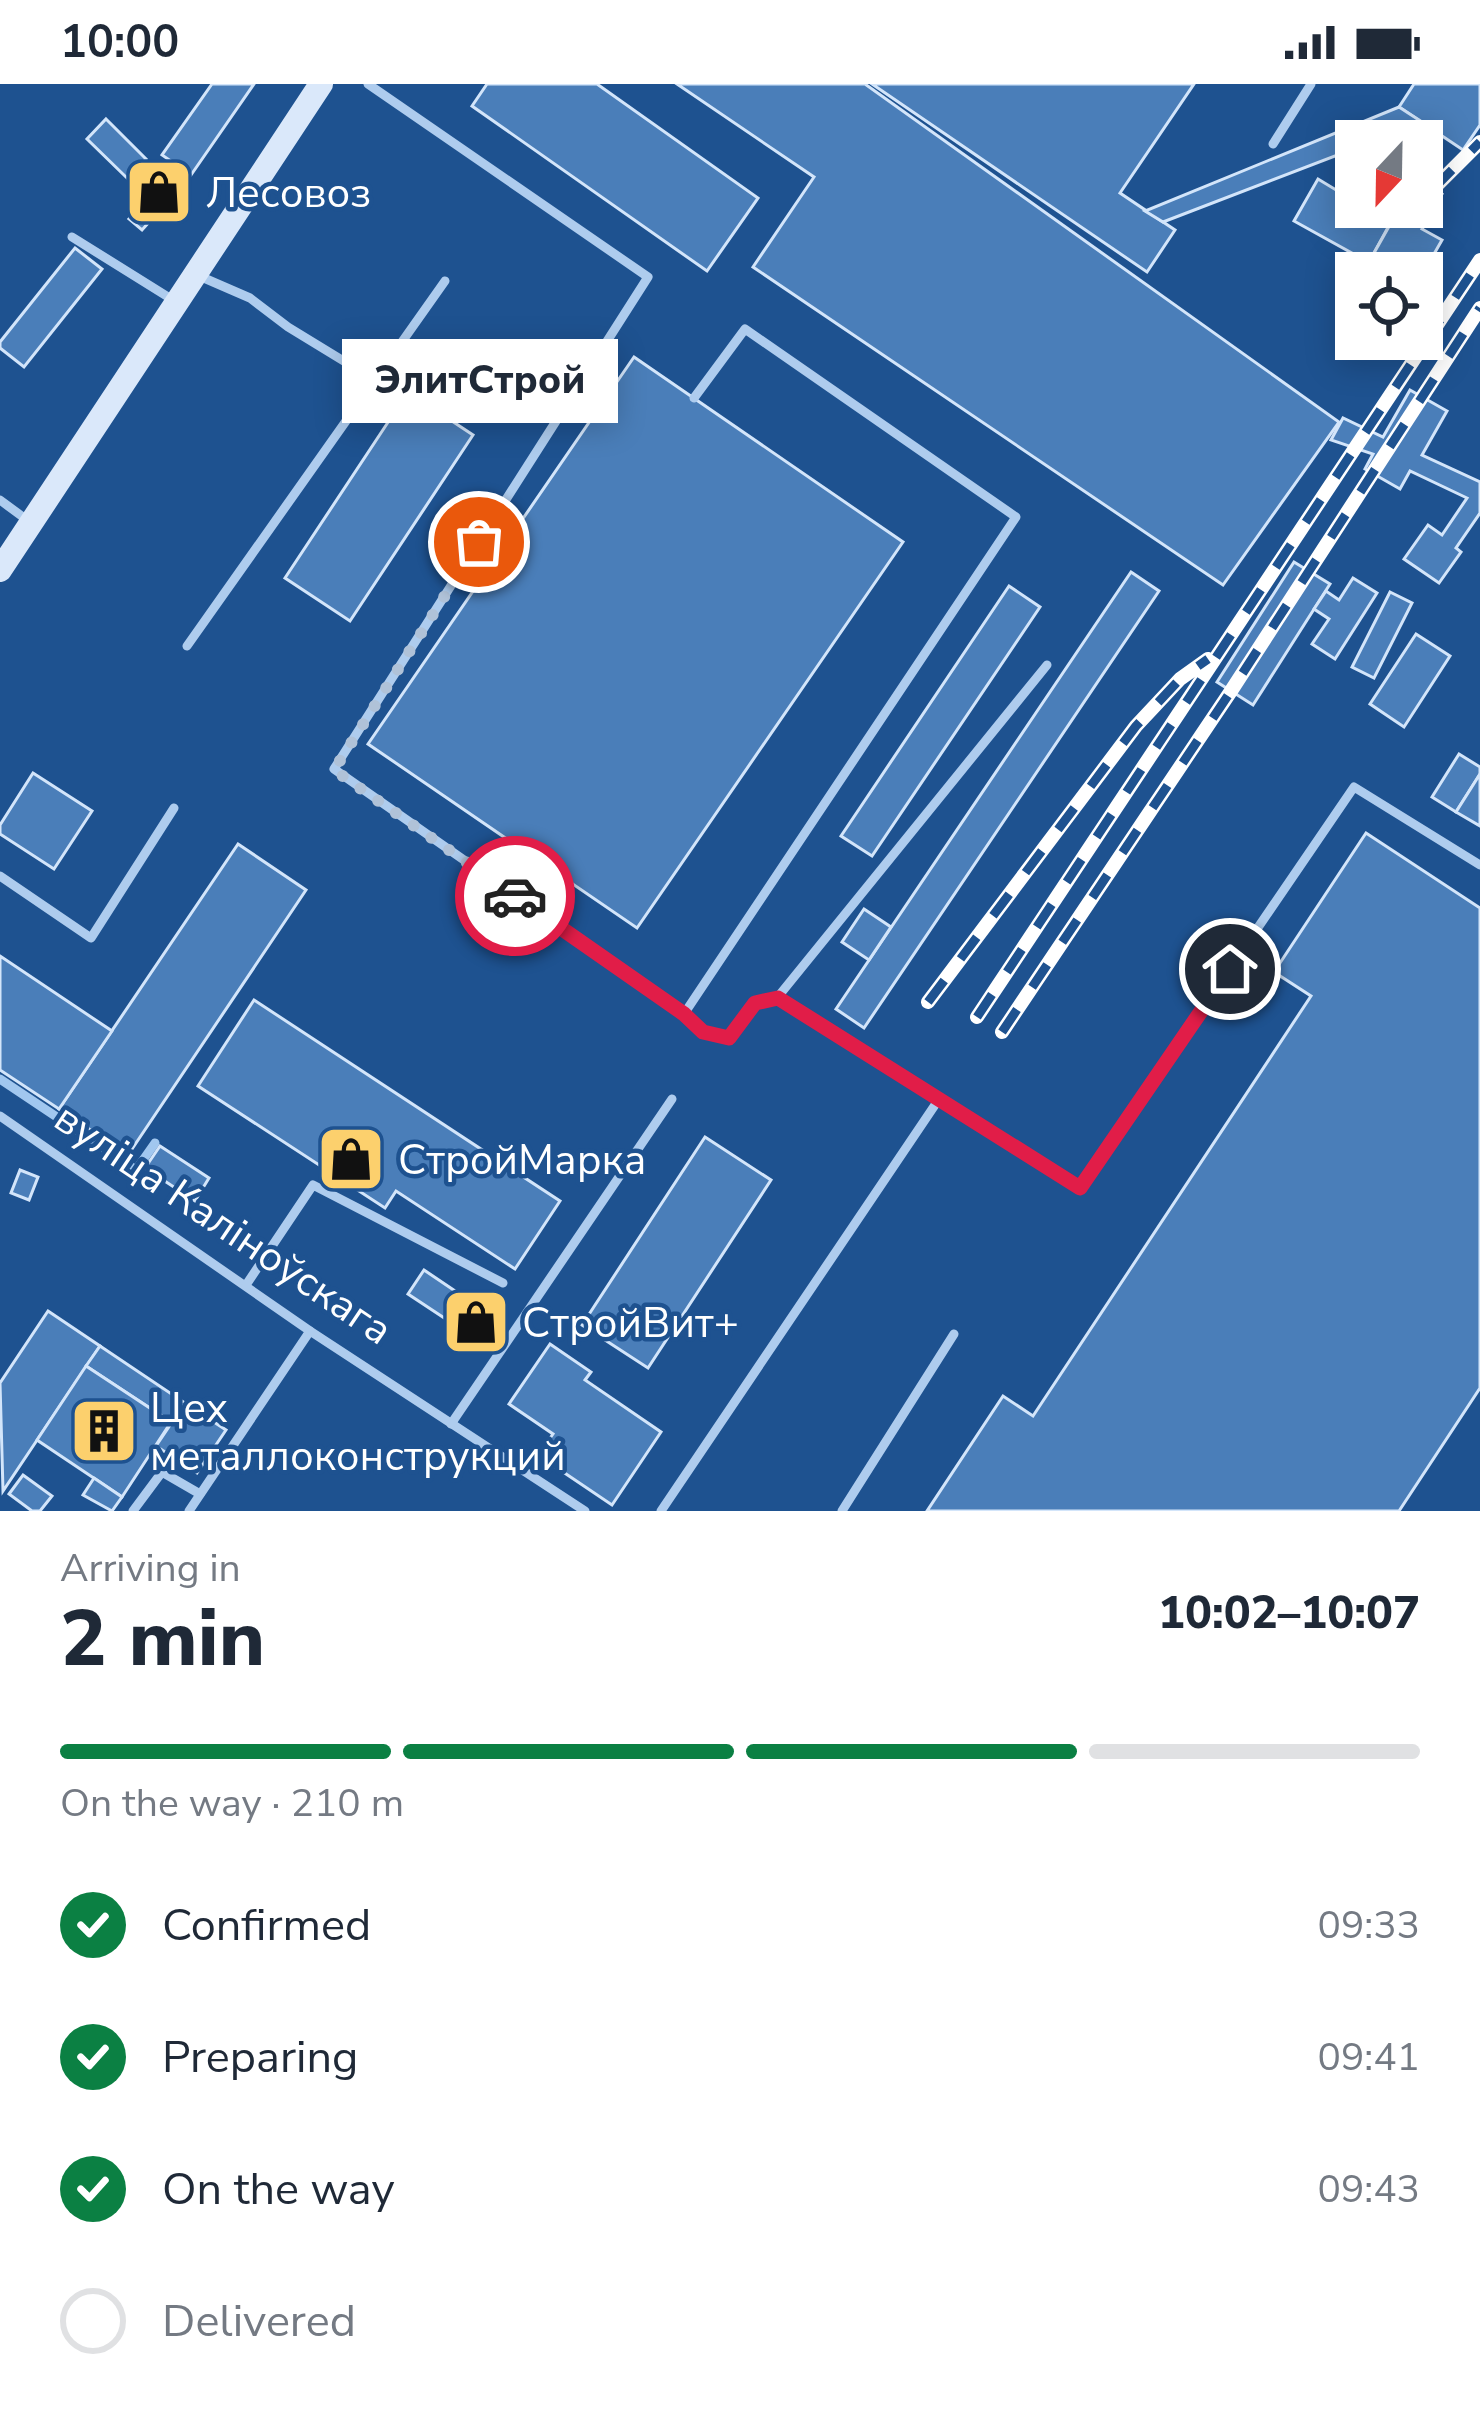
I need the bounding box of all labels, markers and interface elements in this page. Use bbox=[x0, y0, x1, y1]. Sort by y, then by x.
text: 10:00 bbox=[60, 12, 179, 73]
north arrow bbox=[1335, 120, 1443, 228]
map controls bbox=[1335, 120, 1443, 360]
shop icon: Лесовоз bbox=[124, 157, 194, 227]
place label: Лесовоз bbox=[206, 165, 371, 222]
button: locate bbox=[1335, 252, 1443, 360]
callout: ЭлитСтрой bbox=[341, 338, 617, 422]
text: ЭлитСтрой bbox=[375, 354, 585, 407]
pin bbox=[428, 491, 530, 593]
icon: bag bbox=[446, 509, 512, 575]
courier bbox=[455, 836, 575, 956]
icon: car bbox=[482, 863, 548, 929]
pin bbox=[1179, 918, 1281, 1020]
icon: home bbox=[1197, 936, 1263, 1002]
street label: вуліца Каліноўскага bbox=[43, 1090, 403, 1359]
shop icon: СтройМарка bbox=[316, 1124, 386, 1194]
place label: СтройМарка bbox=[398, 1132, 646, 1189]
shop icon: СтройВит+ bbox=[441, 1287, 511, 1357]
place label: СтройВит+ bbox=[522, 1295, 739, 1352]
place label: Цех металлоконструкций bbox=[150, 1380, 566, 1485]
building icon: Цех металлоконструкций bbox=[69, 1396, 139, 1466]
text: Arriving in bbox=[60, 1542, 241, 1595]
text: 10:02–10:07 bbox=[1158, 1583, 1420, 1644]
text: 2 min bbox=[60, 1586, 265, 1693]
text: On the way · 210 m bbox=[60, 1777, 404, 1830]
icon: check bbox=[60, 1892, 126, 1958]
text: Confirmed bbox=[162, 1895, 371, 1956]
text: 09:33 bbox=[1318, 1899, 1420, 1952]
icon: check bbox=[60, 2024, 126, 2090]
text: Preparing bbox=[162, 2027, 358, 2088]
text: 09:41 bbox=[1318, 2031, 1420, 2084]
icon: check bbox=[60, 2156, 126, 2222]
text: On the way bbox=[162, 2159, 395, 2220]
text: 09:43 bbox=[1318, 2163, 1420, 2216]
text: Delivered bbox=[162, 2291, 356, 2352]

